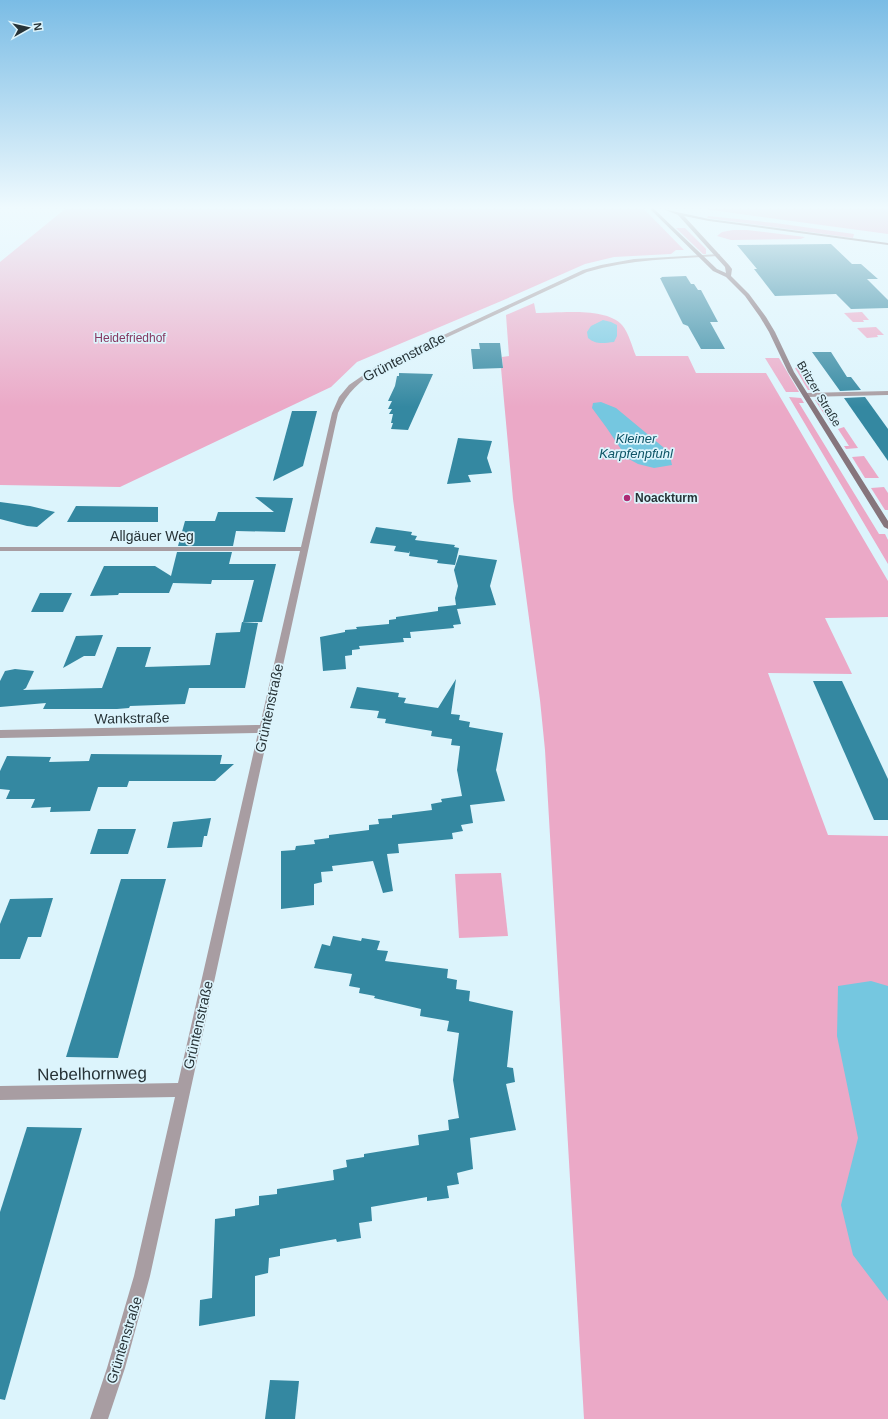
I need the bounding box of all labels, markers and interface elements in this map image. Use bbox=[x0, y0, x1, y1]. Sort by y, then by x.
north arrow bbox=[8, 8, 48, 48]
text: N bbox=[31, 22, 44, 31]
street label: Grüntenstraße bbox=[360, 329, 448, 385]
park label: Heidefriedhof bbox=[94, 331, 166, 345]
street label: Britzer Straße bbox=[794, 359, 844, 430]
water label: Kleiner Karpfenpfuhl bbox=[599, 431, 674, 461]
place label: Noackturm bbox=[635, 491, 698, 505]
marker: Noackturm bbox=[622, 493, 632, 503]
street label: Allgäuer Weg bbox=[110, 528, 194, 544]
street label: Grüntenstraße bbox=[252, 662, 286, 754]
street label: Wankstraße bbox=[94, 709, 170, 727]
street label: Grüntenstraße bbox=[180, 979, 216, 1071]
street label: Nebelhornweg bbox=[37, 1064, 147, 1084]
street label: Grüntenstraße bbox=[103, 1294, 145, 1385]

